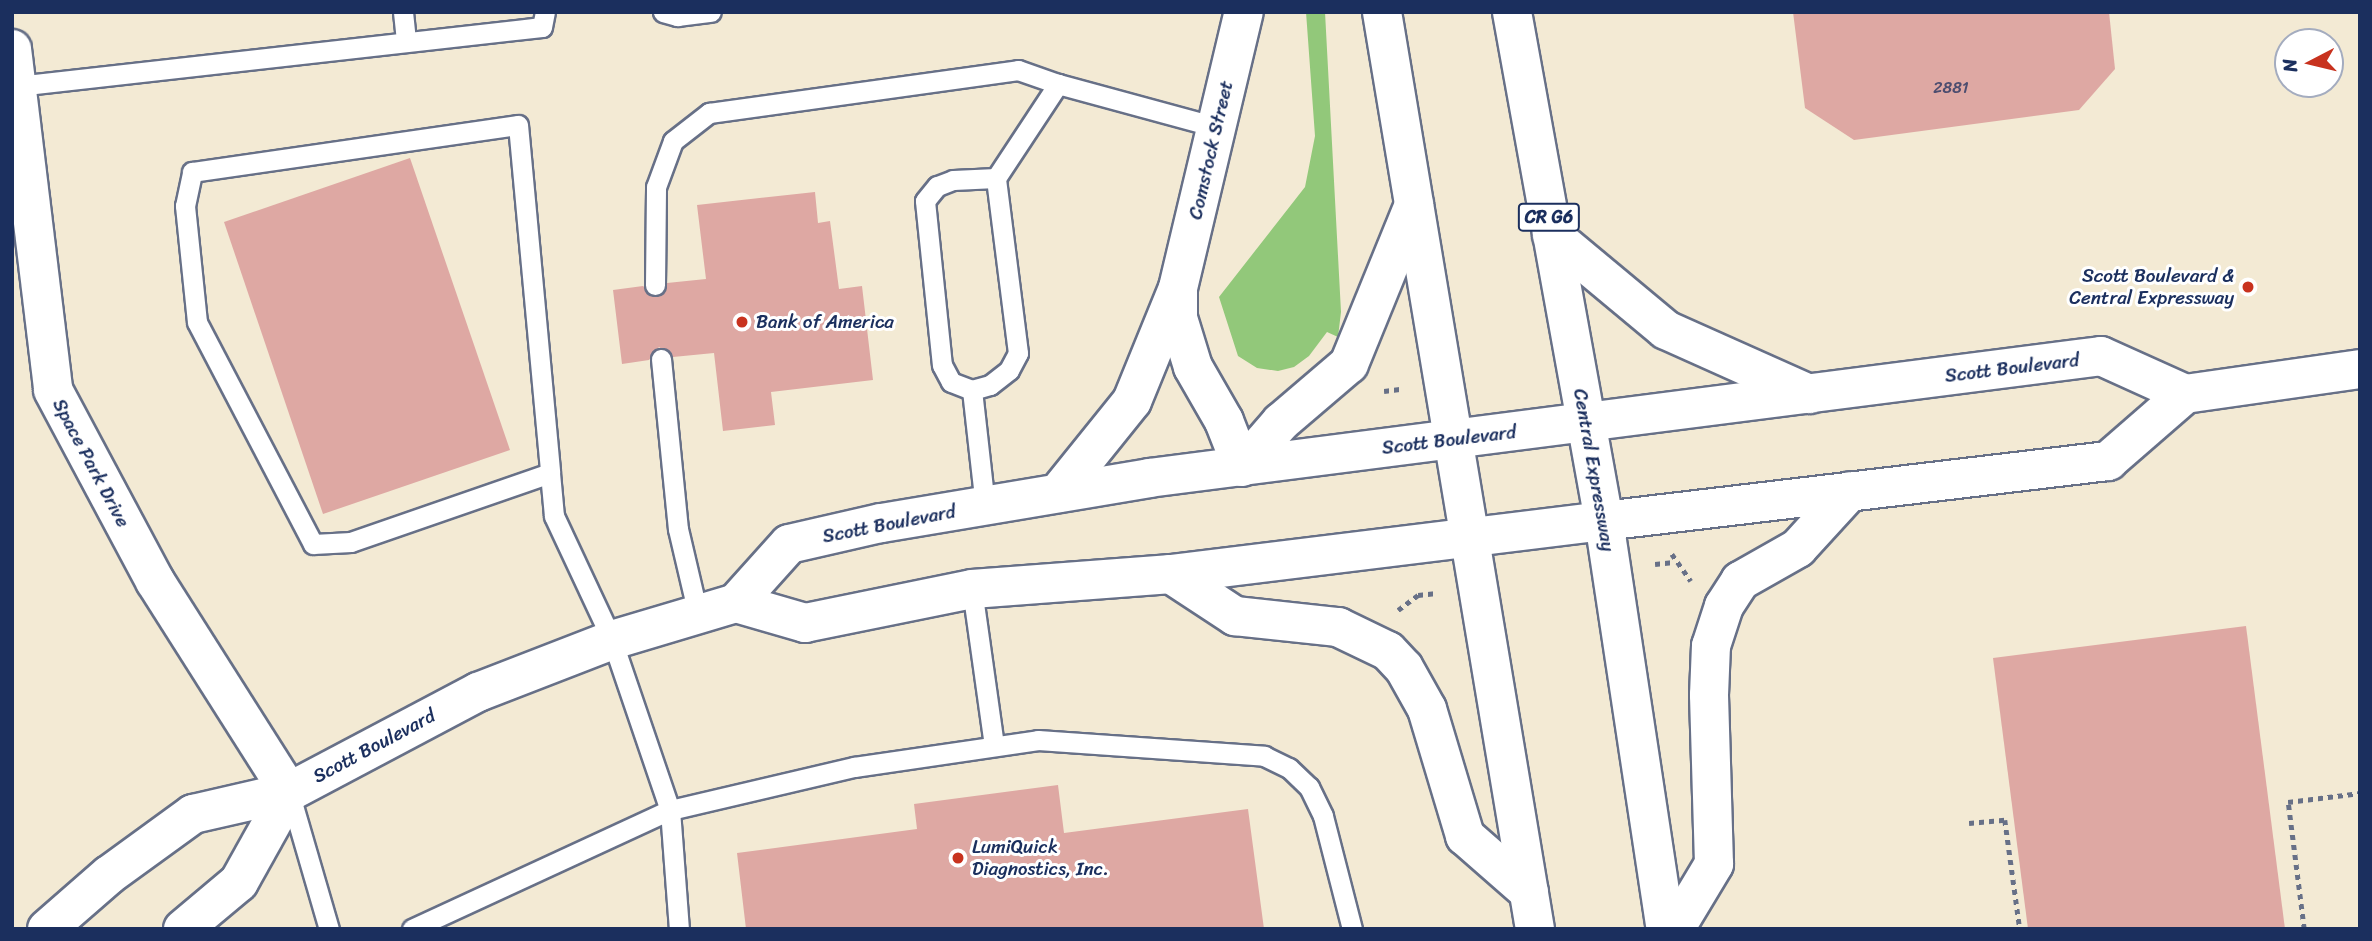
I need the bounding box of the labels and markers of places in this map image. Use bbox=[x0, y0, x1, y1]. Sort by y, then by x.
place label: Scott Boulevard & Central Expressway bbox=[2068, 265, 2234, 309]
marker: Scott Boulevard & Central Expressway bbox=[2240, 279, 2256, 295]
place label: Bank of America bbox=[756, 311, 895, 333]
marker: Bank of America bbox=[734, 314, 750, 330]
place label: LumiQuick Diagnostics, Inc. bbox=[972, 836, 1109, 880]
marker: LumiQuick Diagnostics, Inc. bbox=[950, 850, 966, 866]

